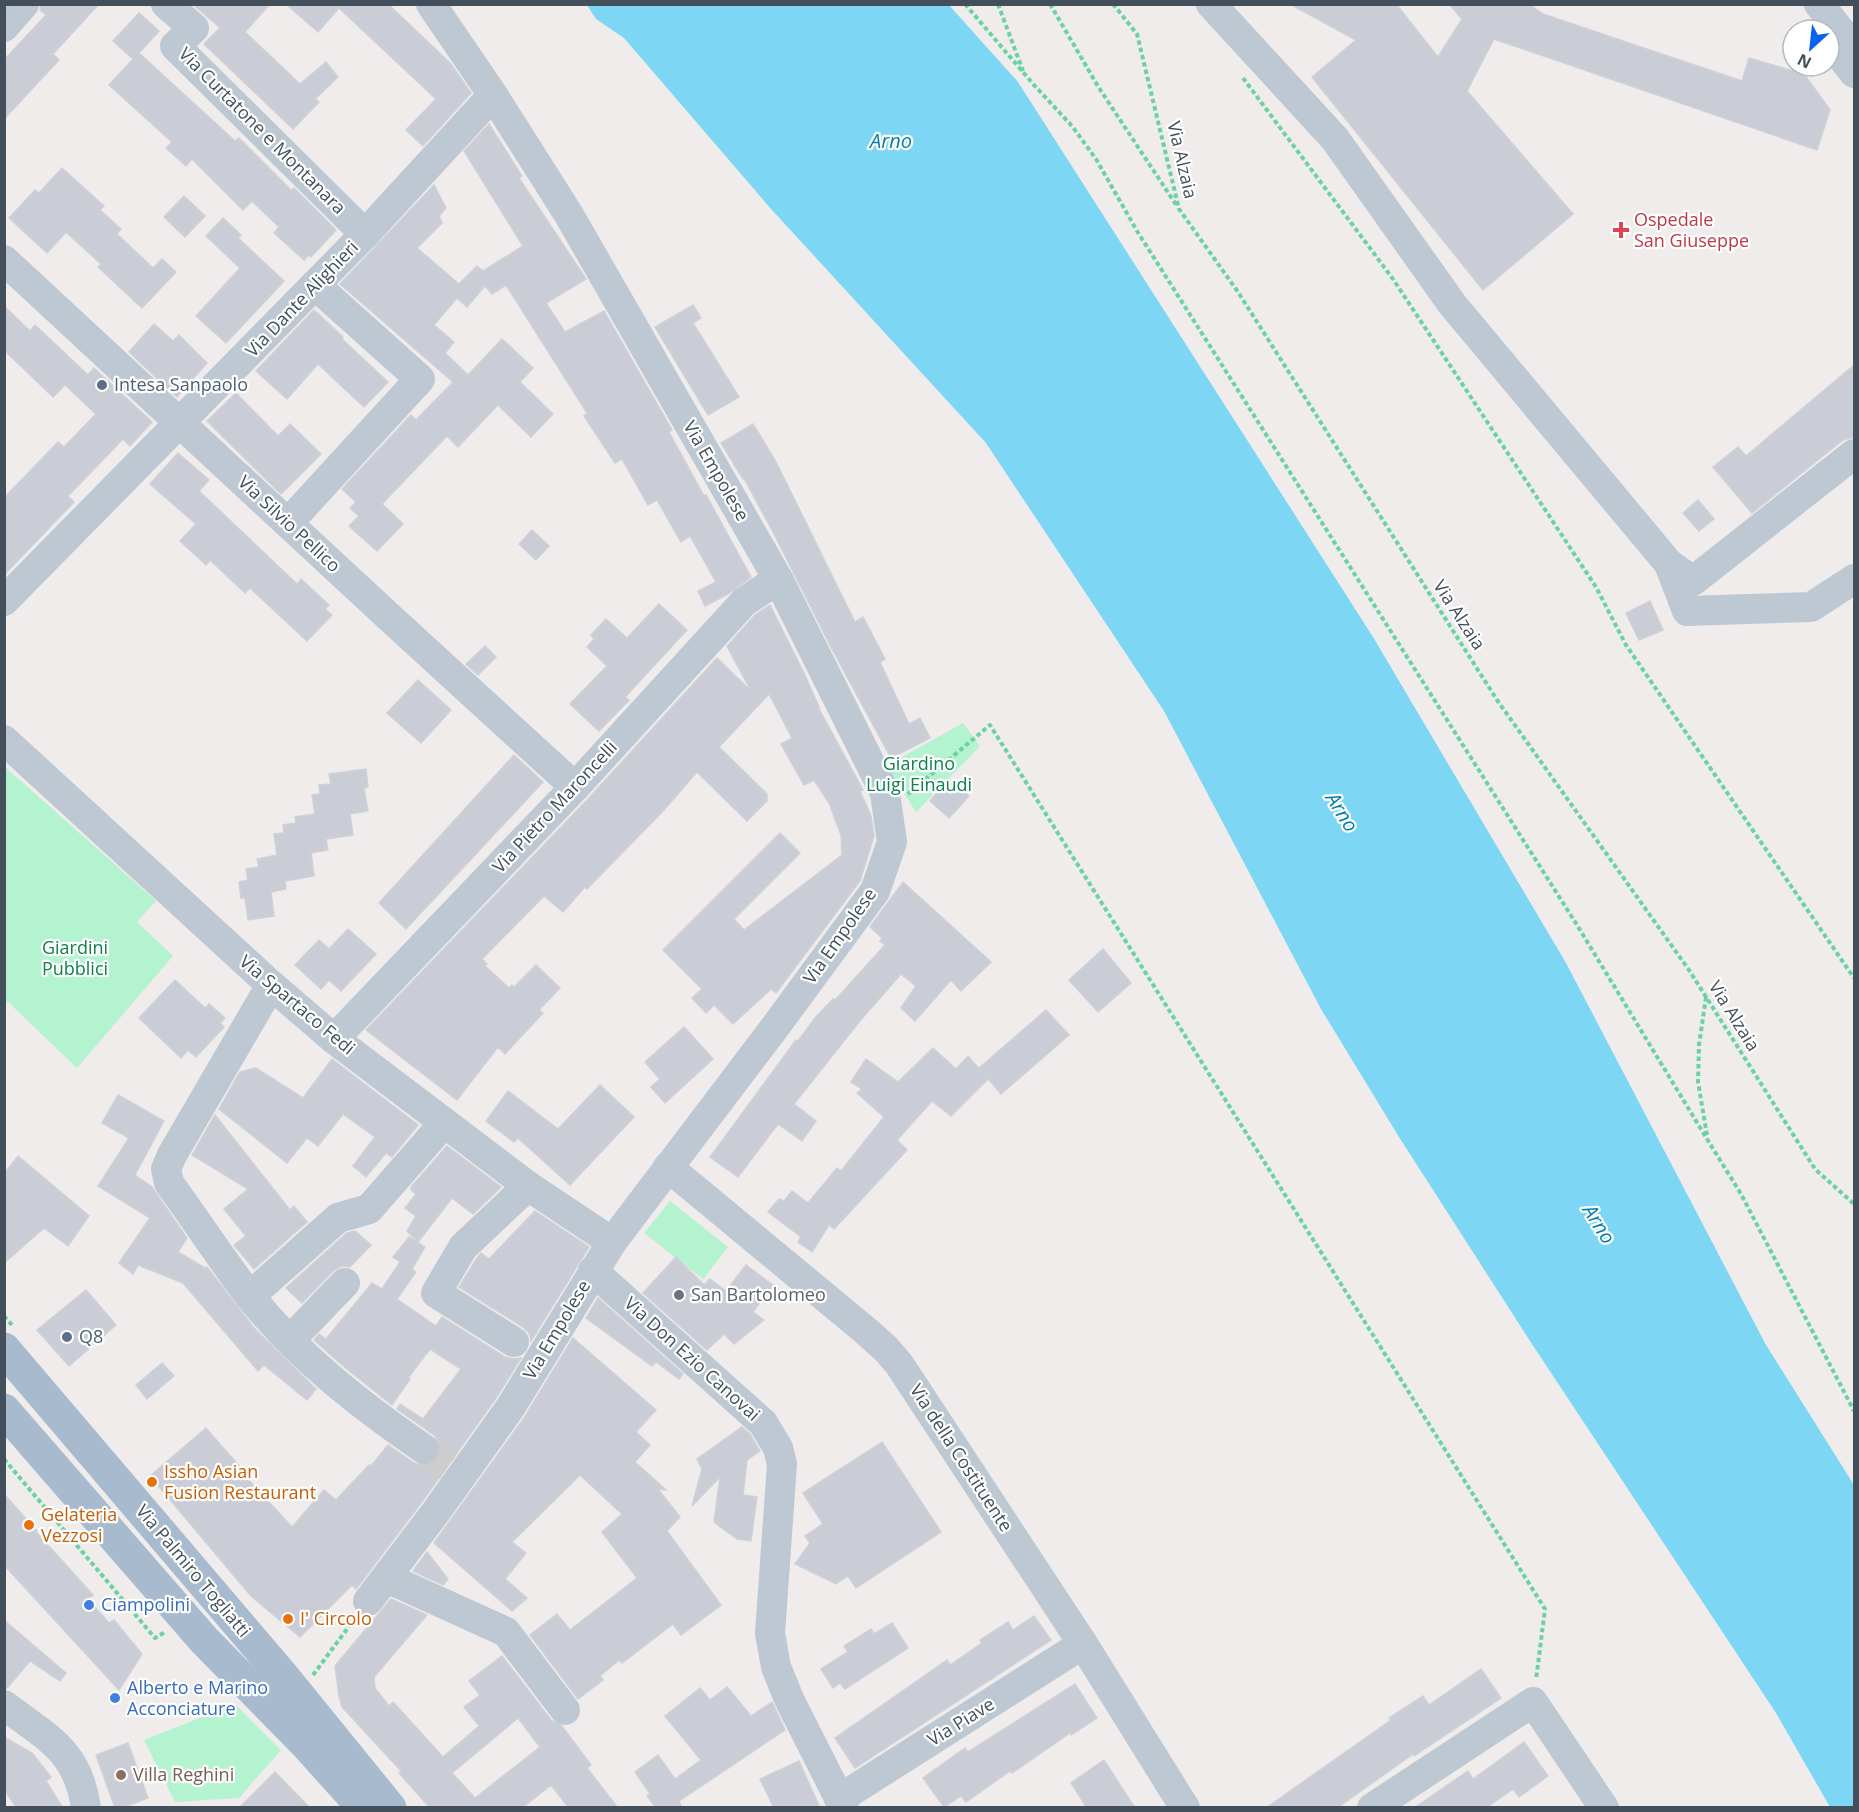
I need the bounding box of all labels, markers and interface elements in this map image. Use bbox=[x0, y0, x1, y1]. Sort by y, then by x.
north arrow bbox=[1781, 18, 1841, 78]
street label: Via Curtatone e Montanara bbox=[174, 42, 351, 219]
text: N bbox=[1793, 49, 1815, 74]
street label: Via Alzaia bbox=[1162, 119, 1204, 201]
water label: Arno bbox=[868, 127, 912, 154]
place label: Ospedale San Giuseppe bbox=[1634, 207, 1749, 252]
marker: Ospedale San Giuseppe bbox=[1612, 221, 1630, 239]
street label: Via Dante Alighieri bbox=[239, 235, 363, 362]
place label: Intesa Sanpaolo bbox=[114, 372, 248, 396]
marker: Intesa Sanpaolo bbox=[95, 378, 109, 392]
street label: Via Empolese bbox=[679, 416, 755, 525]
street label: Via Silvio Pellico bbox=[233, 469, 346, 577]
street label: Via Alzaia bbox=[1428, 575, 1491, 654]
street label: Via Pietro Maroncelli bbox=[487, 735, 622, 878]
park label: Giardino Luigi Einaudi bbox=[866, 751, 972, 796]
water label: Arno bbox=[1319, 785, 1365, 837]
street label: Via Empolese bbox=[797, 883, 881, 988]
park label: Giardini Pubblici bbox=[42, 935, 108, 980]
street label: Via Spartaco Fedi bbox=[235, 949, 360, 1060]
street label: Via Alzaia bbox=[1704, 976, 1766, 1055]
water label: Arno bbox=[1576, 1197, 1622, 1249]
street label: Via Empolese bbox=[517, 1275, 595, 1384]
place label: San Bartolomeo bbox=[691, 1282, 826, 1306]
marker: San Bartolomeo bbox=[672, 1288, 686, 1302]
street label: Via Don Ezio Canovai bbox=[620, 1291, 766, 1426]
place label: Q8 bbox=[79, 1324, 103, 1348]
marker: Q8 bbox=[60, 1330, 74, 1344]
street label: Via della Costituente bbox=[905, 1379, 1019, 1536]
place label: Issho Asian Fusion Restaurant bbox=[164, 1459, 316, 1504]
marker: Issho Asian Fusion Restaurant bbox=[145, 1475, 159, 1489]
street label: Via Palmiro Togliatti bbox=[131, 1499, 256, 1642]
place label: Gelateria Vezzosi bbox=[41, 1502, 117, 1547]
marker: Gelateria Vezzosi bbox=[22, 1518, 36, 1532]
place label: Ciampolini bbox=[101, 1592, 190, 1616]
marker: Ciampolini bbox=[82, 1598, 96, 1612]
place label: I' Circolo bbox=[300, 1606, 372, 1630]
marker: I' Circolo bbox=[281, 1612, 295, 1626]
place label: Alberto e Marino Acconciature bbox=[127, 1675, 268, 1720]
marker: Alberto e Marino Acconciature bbox=[108, 1691, 122, 1705]
street label: Via Piave bbox=[923, 1691, 998, 1751]
place label: Villa Reghini bbox=[133, 1762, 234, 1786]
marker: Villa Reghini bbox=[114, 1768, 128, 1782]

